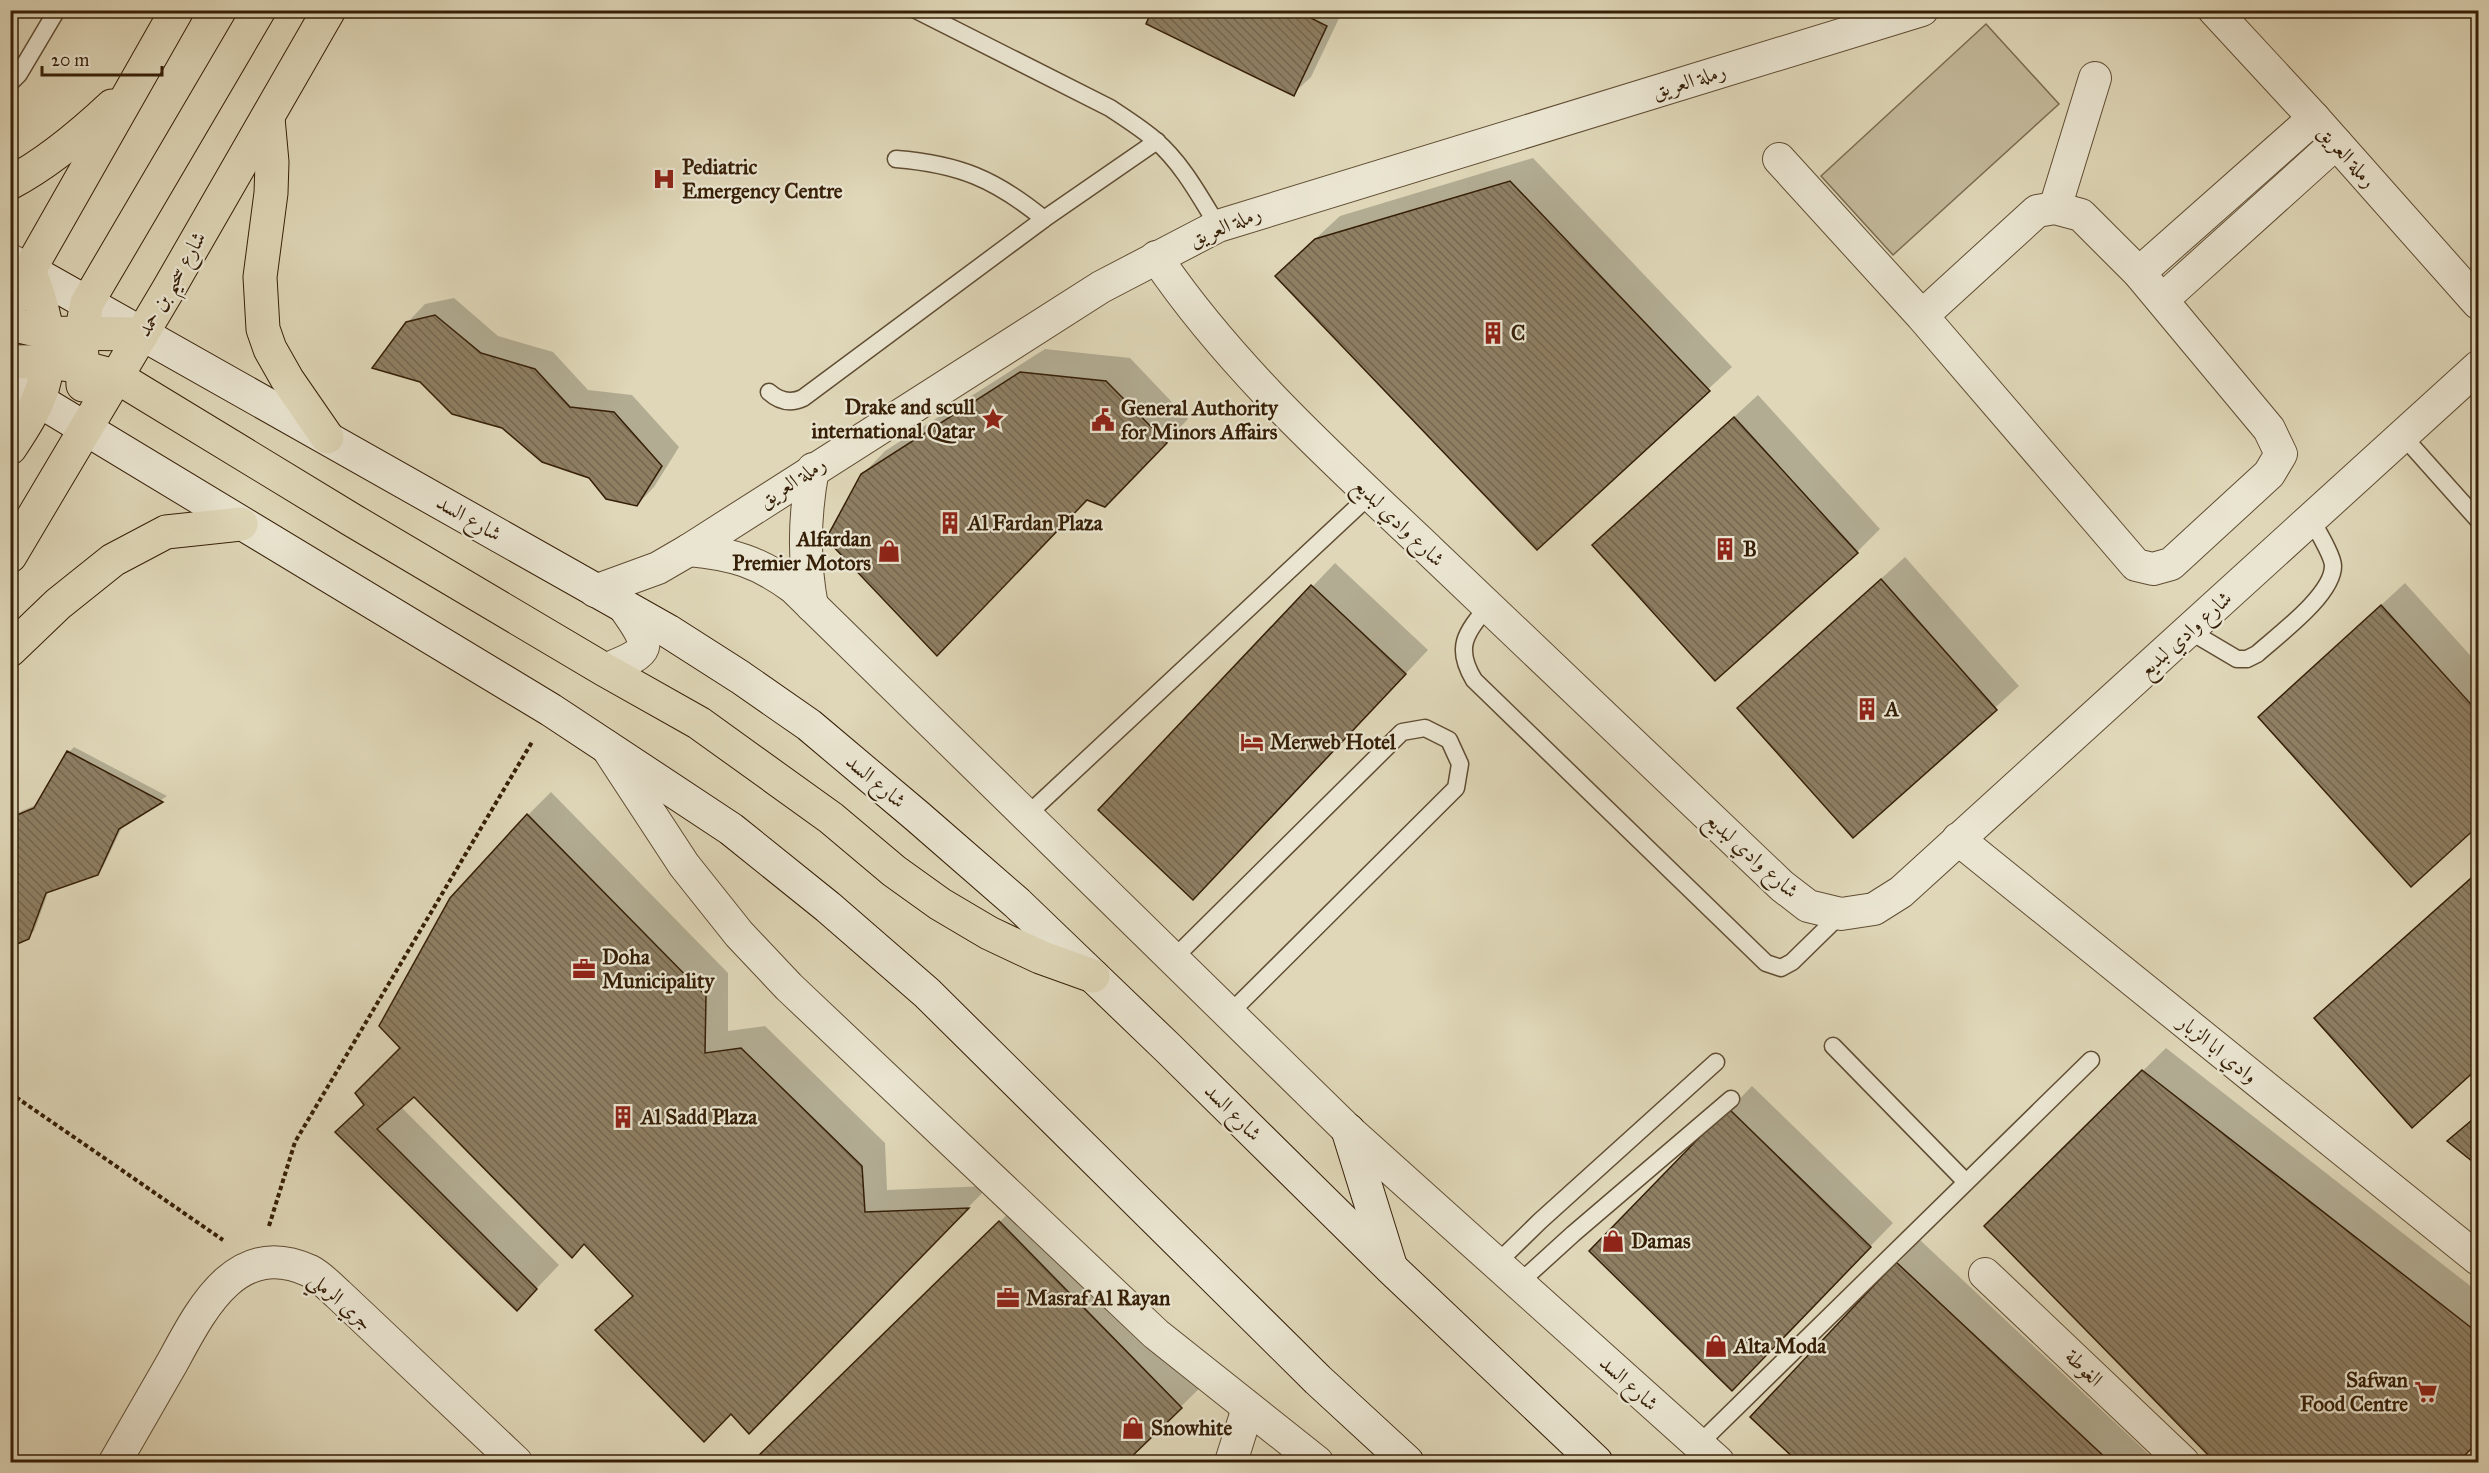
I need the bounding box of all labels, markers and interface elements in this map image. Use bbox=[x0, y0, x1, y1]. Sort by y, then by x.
scale bar bbox=[42, 39, 162, 77]
text: 20 m bbox=[51, 49, 89, 71]
street label: رملة العريق bbox=[1649, 57, 1729, 105]
street label: رملة العريق bbox=[2312, 119, 2382, 193]
place label: Pediatric Emergency Centre bbox=[682, 154, 843, 204]
hospital icon: Pediatric Emergency Centre bbox=[651, 166, 677, 192]
street label: رملة العريق bbox=[1185, 200, 1265, 252]
street label: شارع سحيم بن حمد bbox=[130, 227, 219, 345]
building icon: C bbox=[1480, 320, 1506, 346]
place label: C bbox=[1511, 320, 1525, 346]
place label: Drake and scull international Qatar bbox=[812, 394, 976, 444]
place label: General Authority for Minors Affairs bbox=[1120, 395, 1279, 445]
place icon: Drake and scull international Qatar bbox=[980, 406, 1006, 432]
public building icon: General Authority for Minors Affairs bbox=[1090, 407, 1116, 433]
street label: رملة العريق bbox=[753, 450, 831, 514]
street label: شارع وادي لبديع bbox=[1344, 472, 1450, 576]
street label: شارع السد bbox=[429, 489, 506, 551]
building icon: Al Fardan Plaza bbox=[937, 510, 963, 536]
place label: Al Fardan Plaza bbox=[966, 510, 1104, 536]
place label: Alfardan Premier Motors bbox=[732, 526, 872, 576]
building icon: B bbox=[1712, 536, 1738, 562]
place label: B bbox=[1743, 536, 1757, 562]
shop icon: Alfardan Premier Motors bbox=[876, 538, 902, 564]
street label: شارع وادي لبديع bbox=[2133, 585, 2241, 687]
building icon: A bbox=[1854, 696, 1880, 722]
place label: A bbox=[1883, 696, 1900, 722]
hotel icon: Merweb Hotel bbox=[1239, 729, 1265, 755]
place label: Merweb Hotel bbox=[1270, 729, 1397, 755]
street label: شارع السد bbox=[837, 748, 912, 818]
street label: شارع وادي لبديع bbox=[1696, 806, 1804, 908]
place label: Doha Municipality bbox=[602, 944, 715, 994]
office icon: Doha Municipality bbox=[571, 956, 597, 982]
street label: وادي ابا الزبار bbox=[2169, 1008, 2263, 1091]
street label: شارع السد bbox=[1195, 1078, 1267, 1150]
building icon: Al Sadd Plaza bbox=[610, 1104, 636, 1130]
place label: Al Sadd Plaza bbox=[639, 1104, 758, 1130]
shop icon: Damas bbox=[1600, 1228, 1626, 1254]
place label: Damas bbox=[1631, 1228, 1691, 1254]
street label: جري الرملي bbox=[299, 1266, 378, 1341]
office icon: Masraf Al Rayan bbox=[995, 1285, 1021, 1311]
place label: Masraf Al Rayan bbox=[1026, 1285, 1171, 1311]
shop icon: Alta Moda bbox=[1703, 1333, 1729, 1359]
place label: Alta Moda bbox=[1732, 1333, 1827, 1359]
street label: الغوطة bbox=[2059, 1344, 2109, 1392]
street label: شارع السد bbox=[1591, 1350, 1664, 1420]
place label: Safwan Food Centre bbox=[2300, 1367, 2409, 1417]
supermarket icon: Safwan Food Centre bbox=[2413, 1379, 2439, 1405]
shop icon: Snowhite bbox=[1120, 1415, 1146, 1441]
place label: Snowhite bbox=[1151, 1415, 1232, 1441]

